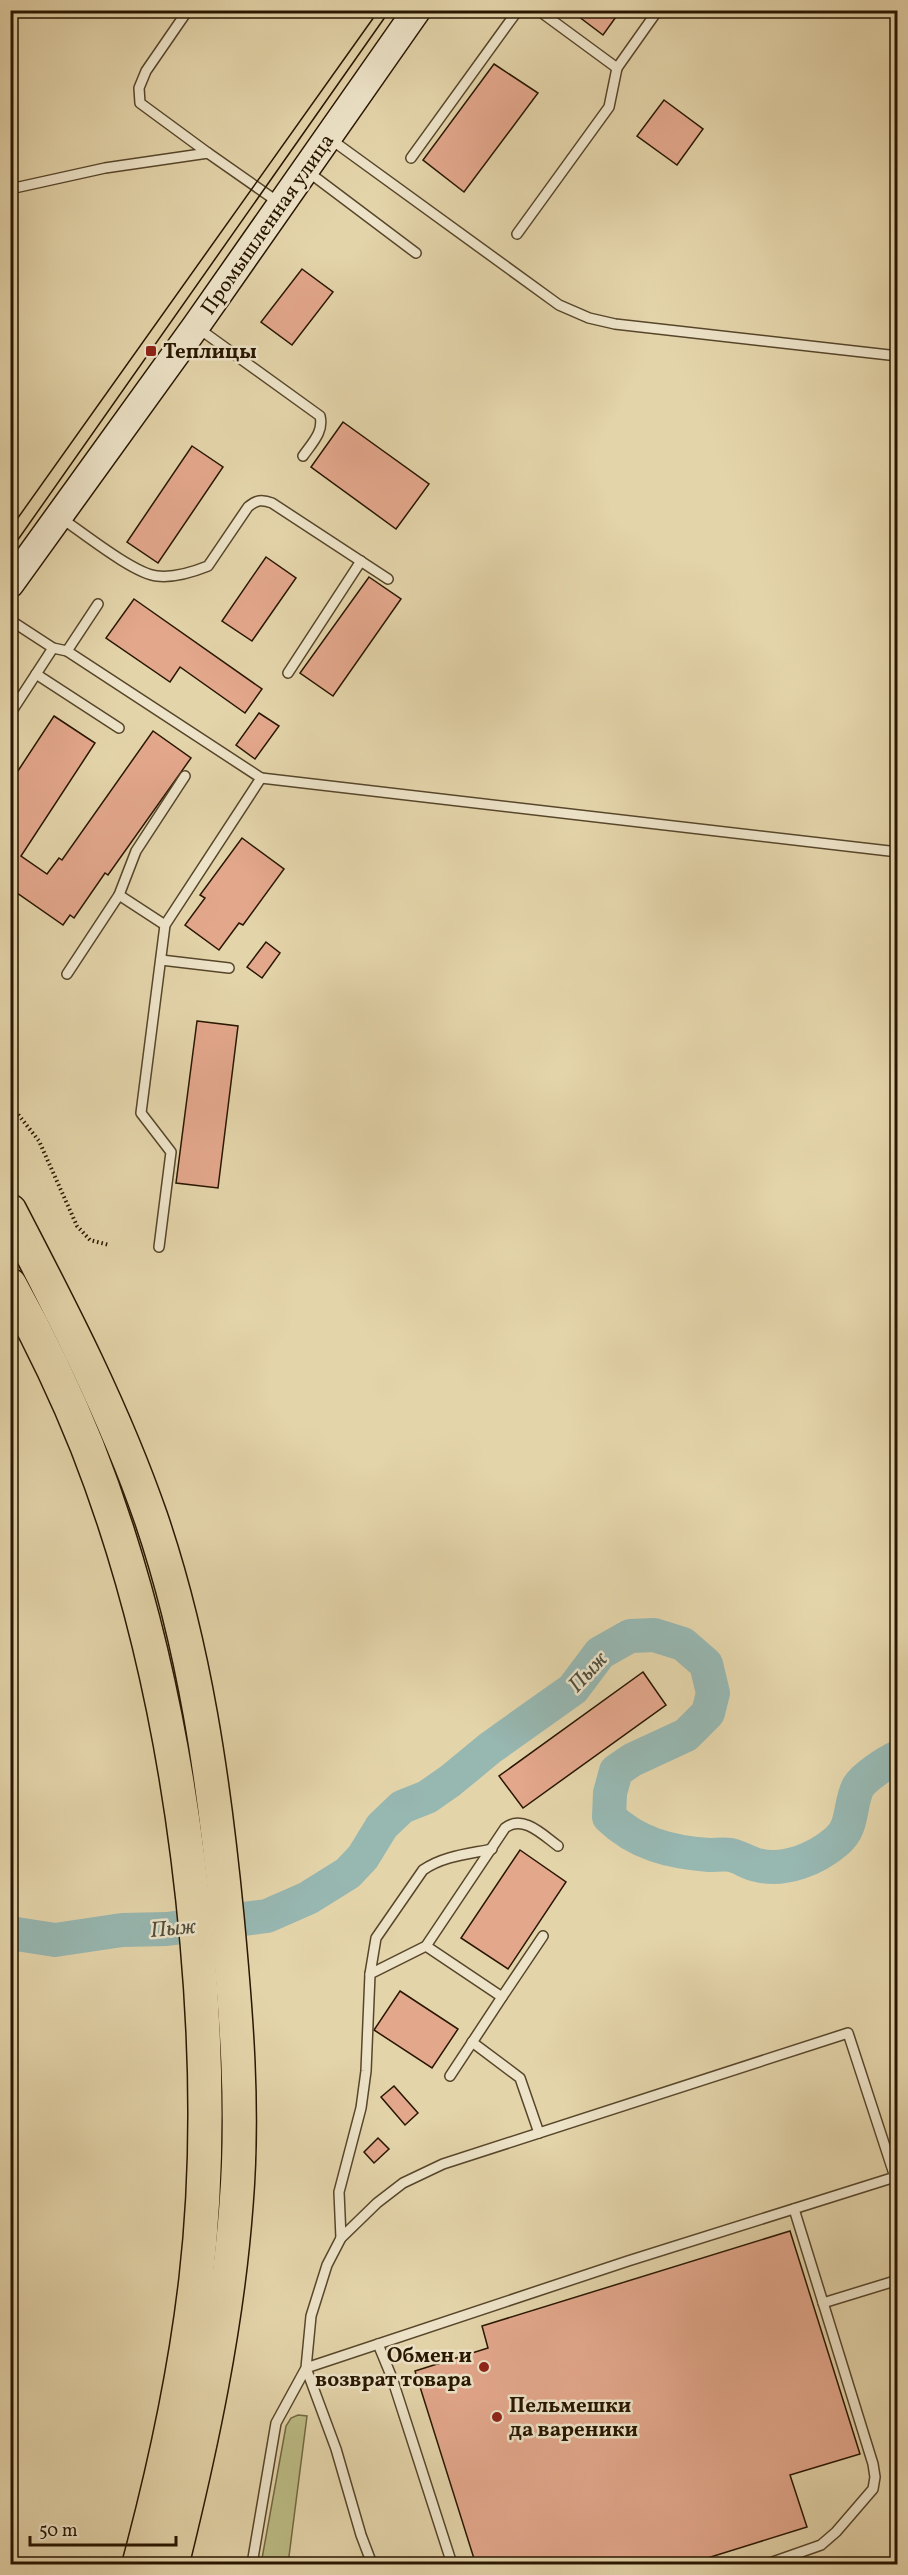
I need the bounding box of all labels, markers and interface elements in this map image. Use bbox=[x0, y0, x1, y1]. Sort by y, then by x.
street label: Промышленная улица bbox=[195, 128, 342, 321]
place label: Теплицы bbox=[163, 338, 257, 367]
marker: Теплицы bbox=[144, 344, 158, 358]
water label: Пыж bbox=[562, 1645, 616, 1700]
water label: Пыж bbox=[149, 1912, 198, 1947]
place label: Обмен и возврат товара bbox=[315, 2342, 472, 2395]
marker: Обмен и возврат товара bbox=[477, 2360, 491, 2374]
place label: Пельмешки да вареники bbox=[509, 2392, 638, 2445]
marker: Пельмешки да вареники bbox=[490, 2410, 504, 2424]
scale bar bbox=[30, 2509, 176, 2547]
text: 50 m bbox=[39, 2519, 78, 2544]

